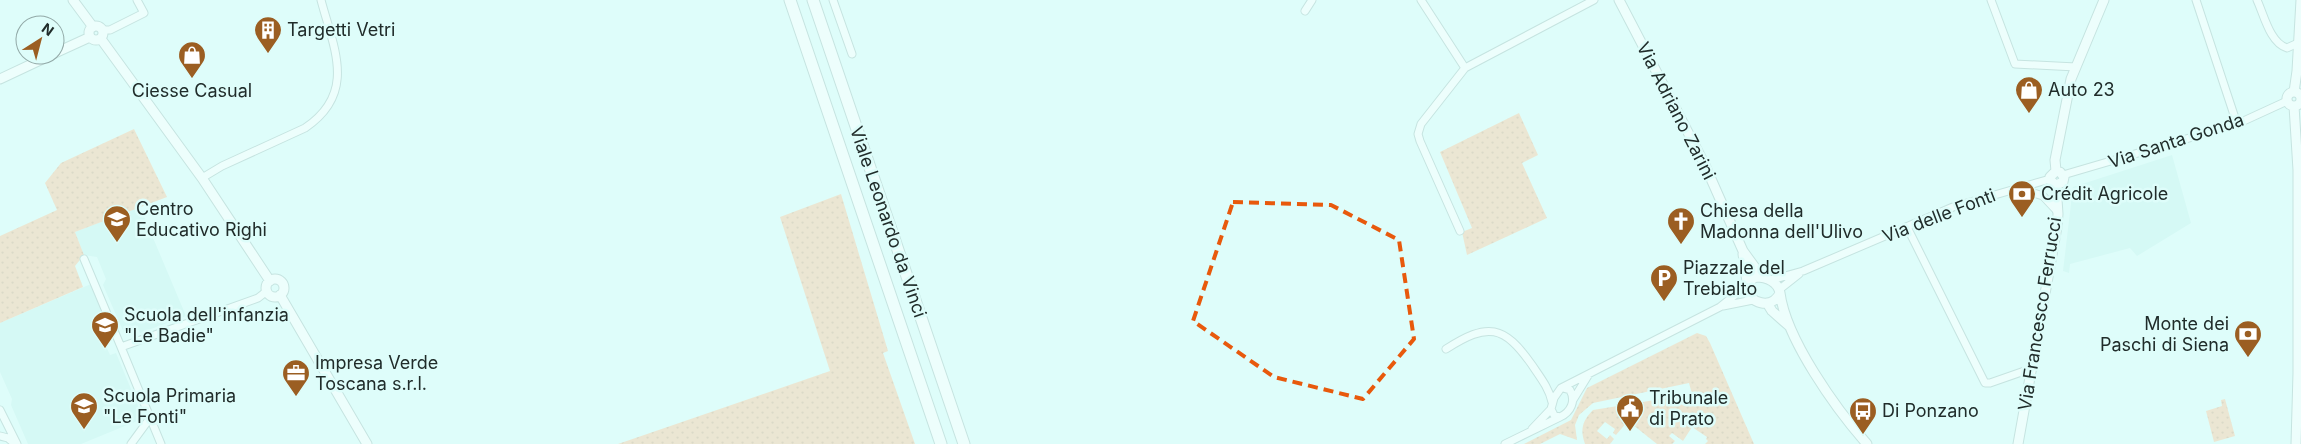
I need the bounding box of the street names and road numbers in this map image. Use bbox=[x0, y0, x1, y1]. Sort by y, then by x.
street label: Via Adriano Zarini bbox=[1633, 39, 1720, 183]
street label: Via Santa Gonda bbox=[2105, 109, 2246, 172]
street label: Viale Leonardo da Vinci bbox=[846, 124, 931, 320]
street label: Via delle Fonti bbox=[1879, 184, 1998, 247]
street label: Via Francesco Ferrucci bbox=[2014, 216, 2065, 412]

